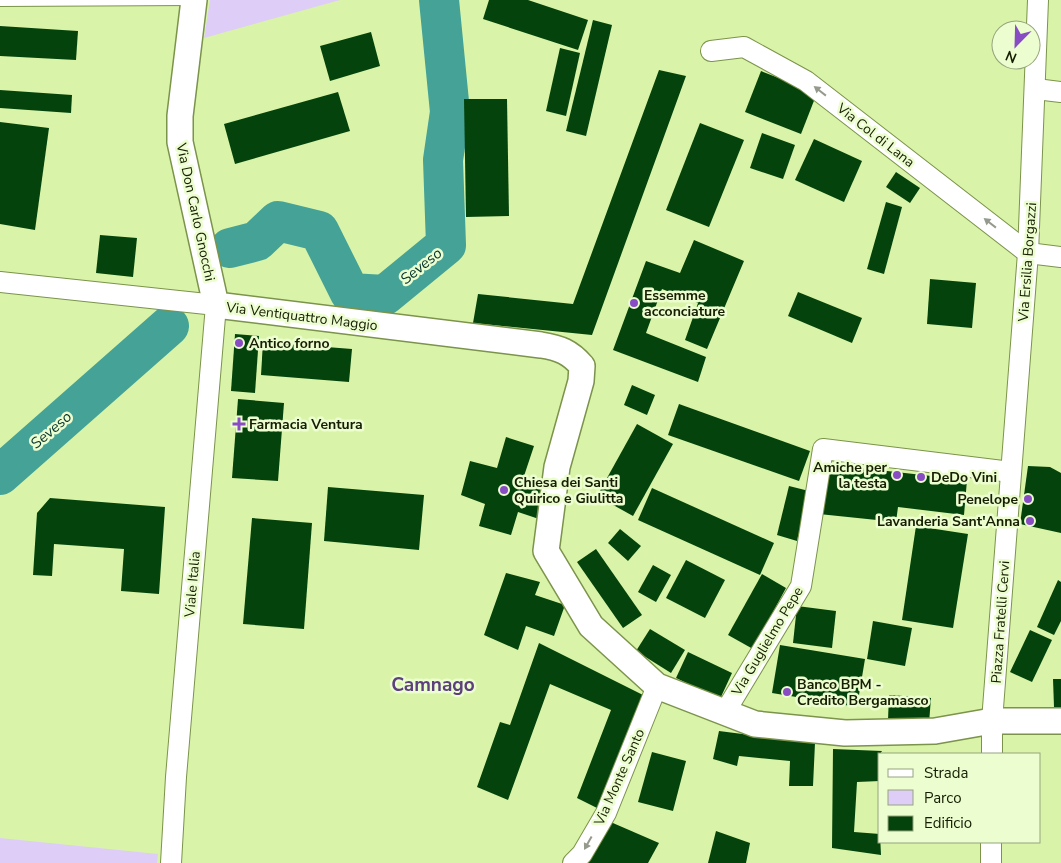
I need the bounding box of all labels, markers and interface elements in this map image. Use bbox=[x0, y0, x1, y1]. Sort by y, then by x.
north arrow bbox=[991, 20, 1041, 70]
text: N bbox=[1003, 46, 1020, 67]
one-way arrow bbox=[813, 86, 826, 97]
street label: Via Col di Lana bbox=[832, 98, 918, 172]
street label: Via Don Carlo Gnocchi bbox=[171, 140, 219, 283]
street label: Via Ersilia Borgazzi bbox=[1014, 202, 1041, 323]
one-way arrow bbox=[983, 217, 996, 228]
water label: Seveso bbox=[396, 243, 446, 289]
place label: Essemme acconciature bbox=[644, 286, 726, 321]
marker: Essemme acconciature bbox=[628, 297, 640, 309]
street label: Via Ventiquattro Maggio bbox=[224, 298, 379, 335]
place label: Antico forno bbox=[249, 334, 330, 353]
marker: Antico forno bbox=[233, 337, 245, 349]
water label: Seveso bbox=[26, 407, 76, 453]
place label: Farmacia Ventura bbox=[249, 415, 363, 434]
marker: Farmacia Ventura bbox=[233, 418, 245, 430]
place label: Amiche per la testa bbox=[813, 458, 888, 493]
place label: DeDo Vini bbox=[931, 468, 997, 487]
marker: Amiche per la testa bbox=[891, 469, 903, 481]
marker: DeDo Vini bbox=[915, 471, 927, 483]
place label: Chiesa dei Santi Quirico e Giulitta bbox=[514, 473, 623, 508]
marker: Chiesa dei Santi Quirico e Giulitta bbox=[498, 484, 510, 496]
place label: Penelope bbox=[957, 490, 1018, 509]
marker: Penelope bbox=[1022, 493, 1034, 505]
place label: Lavanderia Sant'Anna bbox=[877, 512, 1020, 531]
marker: Lavanderia Sant'Anna bbox=[1024, 515, 1036, 527]
street label: Viale Italia bbox=[180, 550, 205, 619]
street label: Piazza Fratelli Cervi bbox=[987, 560, 1014, 684]
street label: Via Guglielmo Pepe bbox=[727, 583, 808, 700]
district label: Camnago bbox=[391, 672, 475, 698]
place label: Banco BPM - Credito Bergamasco bbox=[797, 675, 929, 710]
marker: Banco BPM - Credito Bergamasco bbox=[781, 686, 793, 698]
street label: Via Monte Santo bbox=[589, 726, 649, 830]
legend bbox=[878, 753, 1041, 843]
text: Strada bbox=[924, 763, 968, 783]
text: Parco bbox=[924, 788, 962, 808]
text: Edificio bbox=[924, 813, 972, 833]
one-way arrow bbox=[584, 836, 593, 849]

